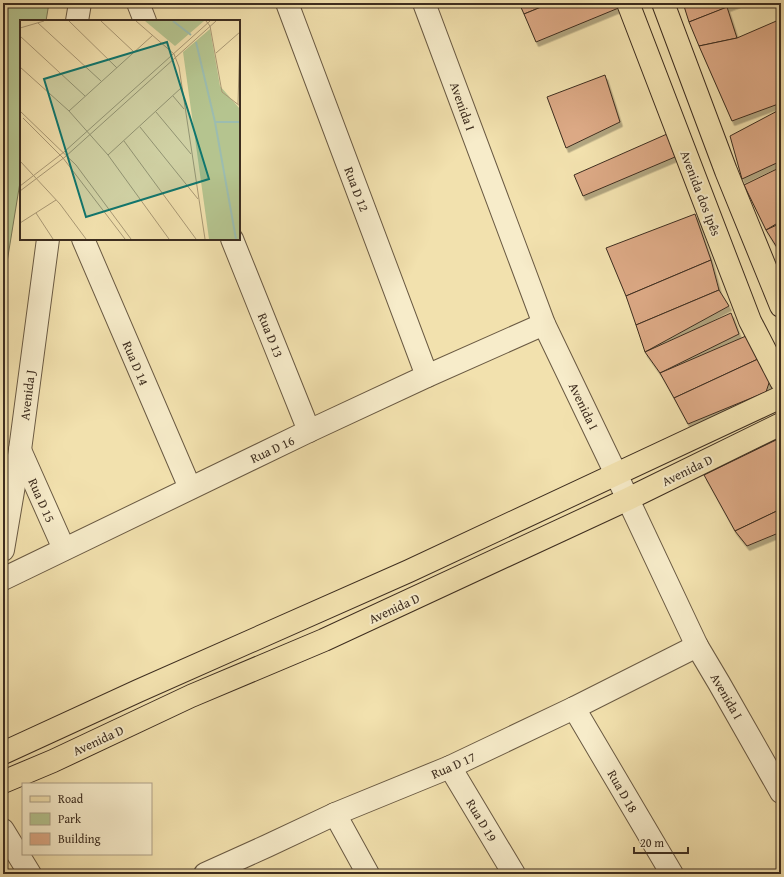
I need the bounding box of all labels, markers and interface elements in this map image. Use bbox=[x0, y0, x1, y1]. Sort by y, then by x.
inset map bbox=[20, 20, 240, 240]
street label: Avenida I bbox=[445, 79, 480, 133]
street label: Avenida dos Ipês bbox=[675, 148, 726, 239]
street label: Rua D 12 bbox=[339, 164, 374, 214]
street label: Rua D 13 bbox=[253, 310, 288, 360]
street label: Rua D 14 bbox=[118, 338, 153, 388]
street label: Avenida J bbox=[15, 369, 40, 421]
street label: Avenida I bbox=[564, 379, 603, 433]
street label: Rua D 16 bbox=[247, 431, 297, 468]
street label: Avenida D bbox=[659, 450, 716, 491]
street label: Rua D 15 bbox=[23, 475, 60, 525]
street label: Avenida D bbox=[366, 588, 423, 629]
street label: Avenida I bbox=[706, 670, 747, 723]
street label: Avenida D bbox=[70, 720, 127, 761]
street label: Rua D 17 bbox=[428, 747, 478, 784]
street label: Rua D 18 bbox=[603, 766, 642, 816]
legend bbox=[22, 783, 152, 855]
text: Road bbox=[58, 790, 84, 807]
street label: Rua D 19 bbox=[461, 795, 502, 845]
text: Park bbox=[58, 810, 82, 827]
scale bar bbox=[634, 829, 688, 855]
text: Building bbox=[58, 830, 101, 847]
text: 20 m bbox=[640, 834, 664, 851]

